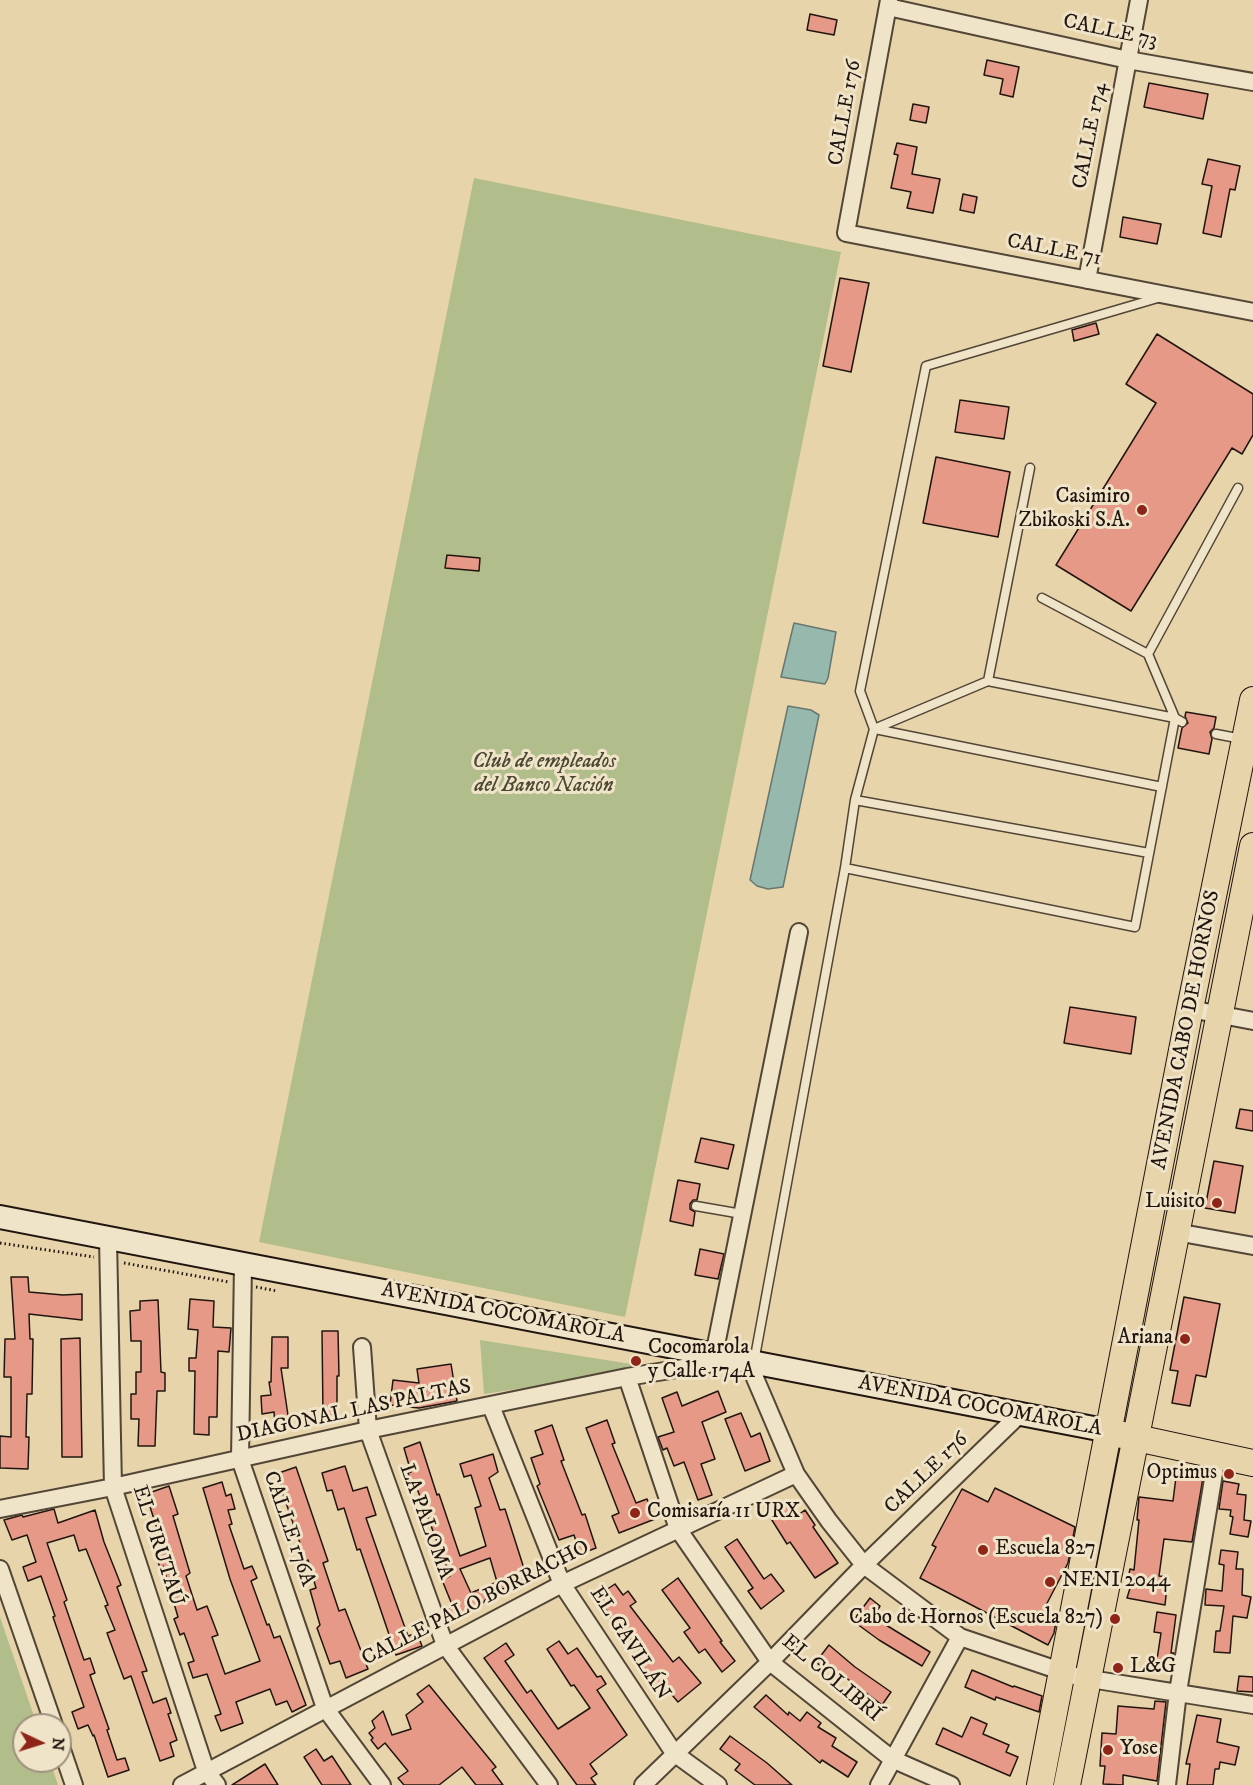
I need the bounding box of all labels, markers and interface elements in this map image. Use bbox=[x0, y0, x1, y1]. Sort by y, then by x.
street label: CALLE 73 bbox=[1060, 10, 1160, 54]
street label: CALLE 176 bbox=[824, 58, 868, 168]
street label: CALLE 174 bbox=[1068, 81, 1114, 191]
street label: CALLE 71 bbox=[1005, 229, 1103, 273]
place label: Casimiro Zbikoski S.A. bbox=[1018, 485, 1130, 535]
marker: Casimiro Zbikoski S.A. bbox=[1135, 503, 1149, 517]
park label: Club de empleados del Banco Nación bbox=[472, 750, 616, 800]
street label: AVENIDA CABO DE HORNOS bbox=[1148, 888, 1226, 1172]
place label: Luisito bbox=[1145, 1190, 1205, 1216]
marker: Luisito bbox=[1210, 1196, 1224, 1210]
street label: AVENIDA COCOMAROLA bbox=[379, 1278, 627, 1350]
place label: Ariana bbox=[1118, 1326, 1173, 1352]
marker: Ariana bbox=[1178, 1332, 1192, 1346]
place label: Cocomarola y Calle 174A bbox=[648, 1336, 755, 1386]
marker: Cocomarola y Calle 174A bbox=[629, 1354, 643, 1368]
street label: AVENIDA COCOMAROLA bbox=[856, 1371, 1104, 1443]
street label: DIAGONAL LAS PALTAS bbox=[234, 1375, 474, 1449]
street label: CALLE 176 bbox=[880, 1428, 974, 1520]
street label: LA PALOMA bbox=[393, 1461, 457, 1583]
place label: Optimus bbox=[1147, 1461, 1217, 1487]
marker: Optimus bbox=[1222, 1467, 1236, 1481]
street label: CALLE 176A bbox=[257, 1468, 319, 1590]
street label: EL URUTAÚ bbox=[126, 1483, 188, 1609]
place label: Comisaría 11 URX bbox=[647, 1500, 800, 1526]
marker: Comisaría 11 URX bbox=[628, 1506, 642, 1520]
street label: CALLE PALO BORRACHO bbox=[358, 1536, 594, 1672]
place label: Escuela 827 bbox=[995, 1537, 1096, 1563]
marker: Escuela 827 bbox=[976, 1543, 990, 1557]
place label: NENI 2044 bbox=[1062, 1569, 1170, 1595]
marker: NENI 2044 bbox=[1043, 1575, 1057, 1589]
street label: EL GAVILÁN bbox=[583, 1583, 675, 1705]
place label: Cabo de Hornos (Escuela 827) bbox=[849, 1606, 1103, 1632]
marker: Cabo de Hornos (Escuela 827) bbox=[1108, 1612, 1122, 1626]
street label: EL COLIBRÍ bbox=[776, 1630, 886, 1728]
place label: L&G bbox=[1130, 1655, 1176, 1681]
marker: L&G bbox=[1111, 1661, 1125, 1675]
north arrow bbox=[12, 1713, 72, 1773]
text: N bbox=[48, 1737, 68, 1751]
place label: Yose bbox=[1120, 1737, 1158, 1763]
marker: Yose bbox=[1101, 1743, 1115, 1757]

